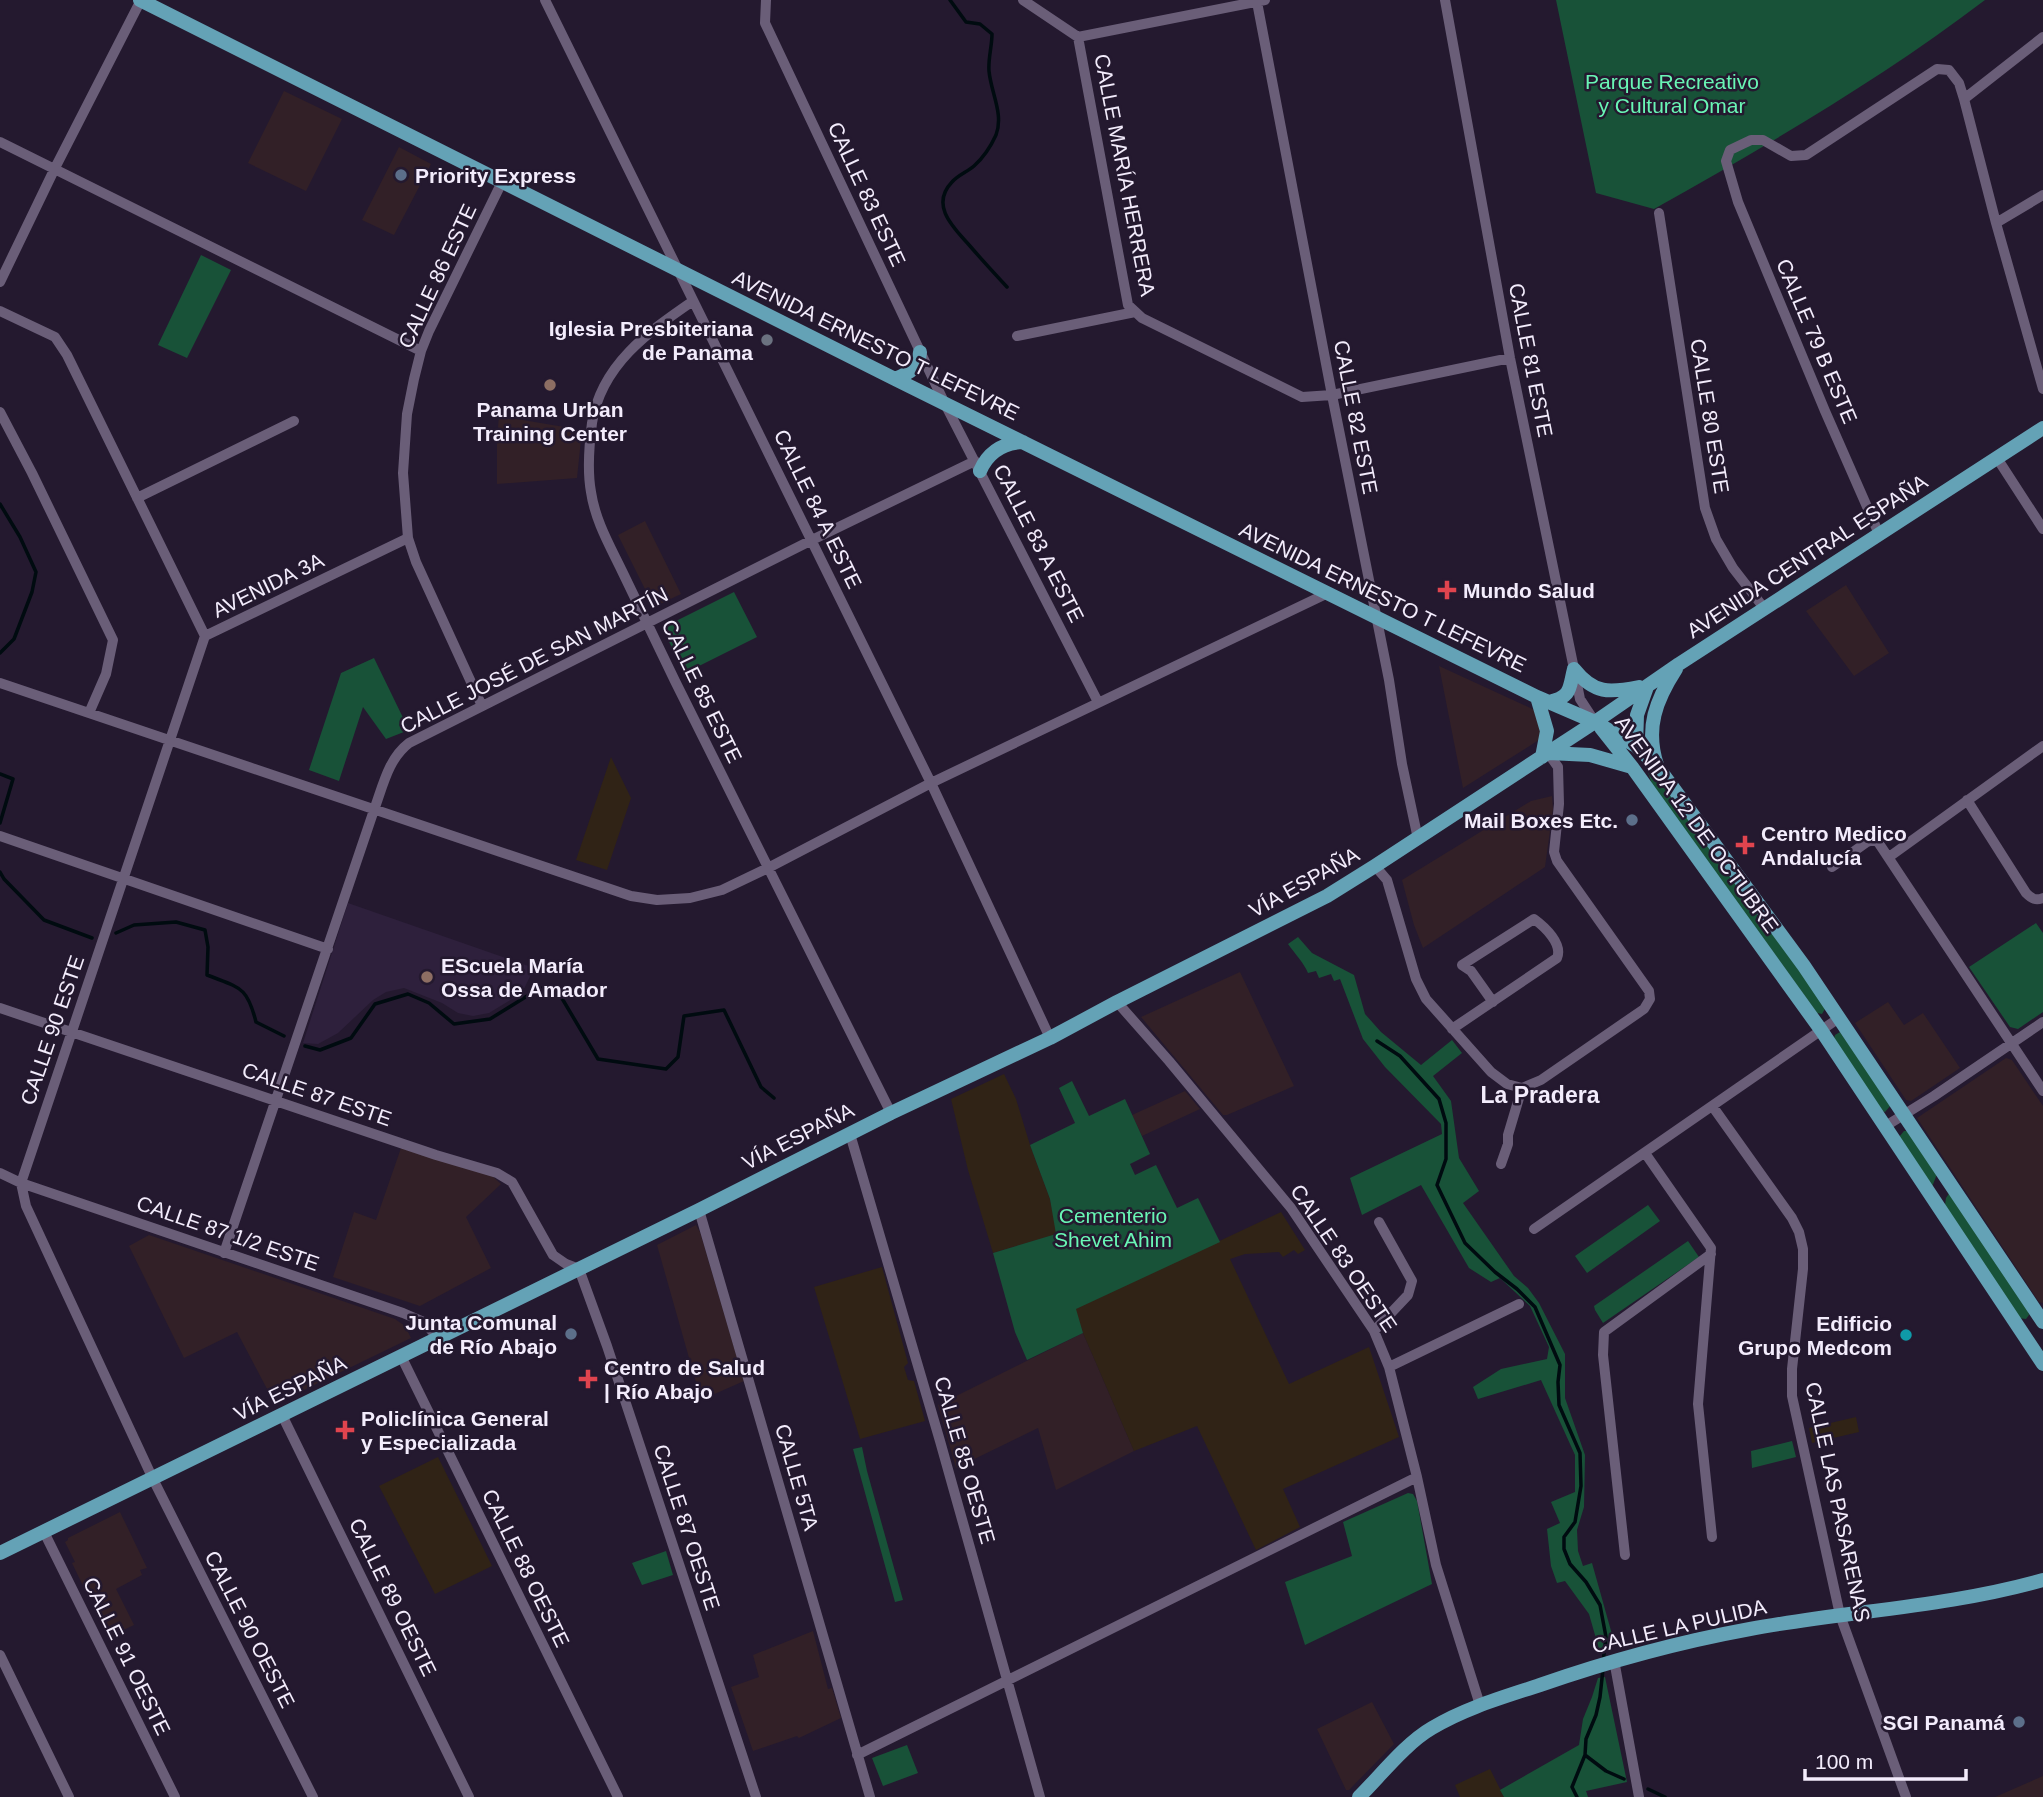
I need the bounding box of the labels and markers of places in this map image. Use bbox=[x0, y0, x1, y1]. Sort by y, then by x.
place label: Priority Express bbox=[415, 164, 576, 187]
marker: Priority Express bbox=[393, 167, 409, 183]
place label: Iglesia Presbiteriana de Panama bbox=[549, 317, 753, 364]
marker: Iglesia Presbiteriana de Panama bbox=[759, 332, 775, 348]
marker: Panama Urban Training Center bbox=[542, 377, 558, 393]
place label: Panama Urban Training Center bbox=[473, 398, 627, 445]
place label: Mundo Salud bbox=[1463, 579, 1595, 602]
marker: Mundo Salud bbox=[1437, 580, 1457, 600]
place label: Mail Boxes Etc. bbox=[1464, 809, 1618, 832]
marker: Mail Boxes Etc. bbox=[1624, 812, 1640, 828]
place label: Centro Medico Andalucía bbox=[1761, 822, 1907, 869]
marker: Centro Medico Andalucía bbox=[1735, 835, 1755, 855]
place label: EScuela María Ossa de Amador bbox=[441, 954, 607, 1001]
marker: EScuela María Ossa de Amador bbox=[419, 969, 435, 985]
place label: Junta Comunal de Río Abajo bbox=[405, 1311, 557, 1358]
place label: Edificio Grupo Medcom bbox=[1738, 1312, 1892, 1359]
marker: Junta Comunal de Río Abajo bbox=[563, 1326, 579, 1342]
marker: Edificio Grupo Medcom bbox=[1898, 1327, 1914, 1343]
place label: Centro de Salud | Río Abajo bbox=[604, 1356, 765, 1403]
marker: Centro de Salud | Río Abajo bbox=[578, 1369, 598, 1389]
place label: Policlínica General y Especializada bbox=[361, 1407, 549, 1454]
marker: Policlínica General y Especializada bbox=[335, 1420, 355, 1440]
place label: SGI Panamá bbox=[1882, 1711, 2005, 1734]
marker: SGI Panamá bbox=[2011, 1714, 2027, 1730]

